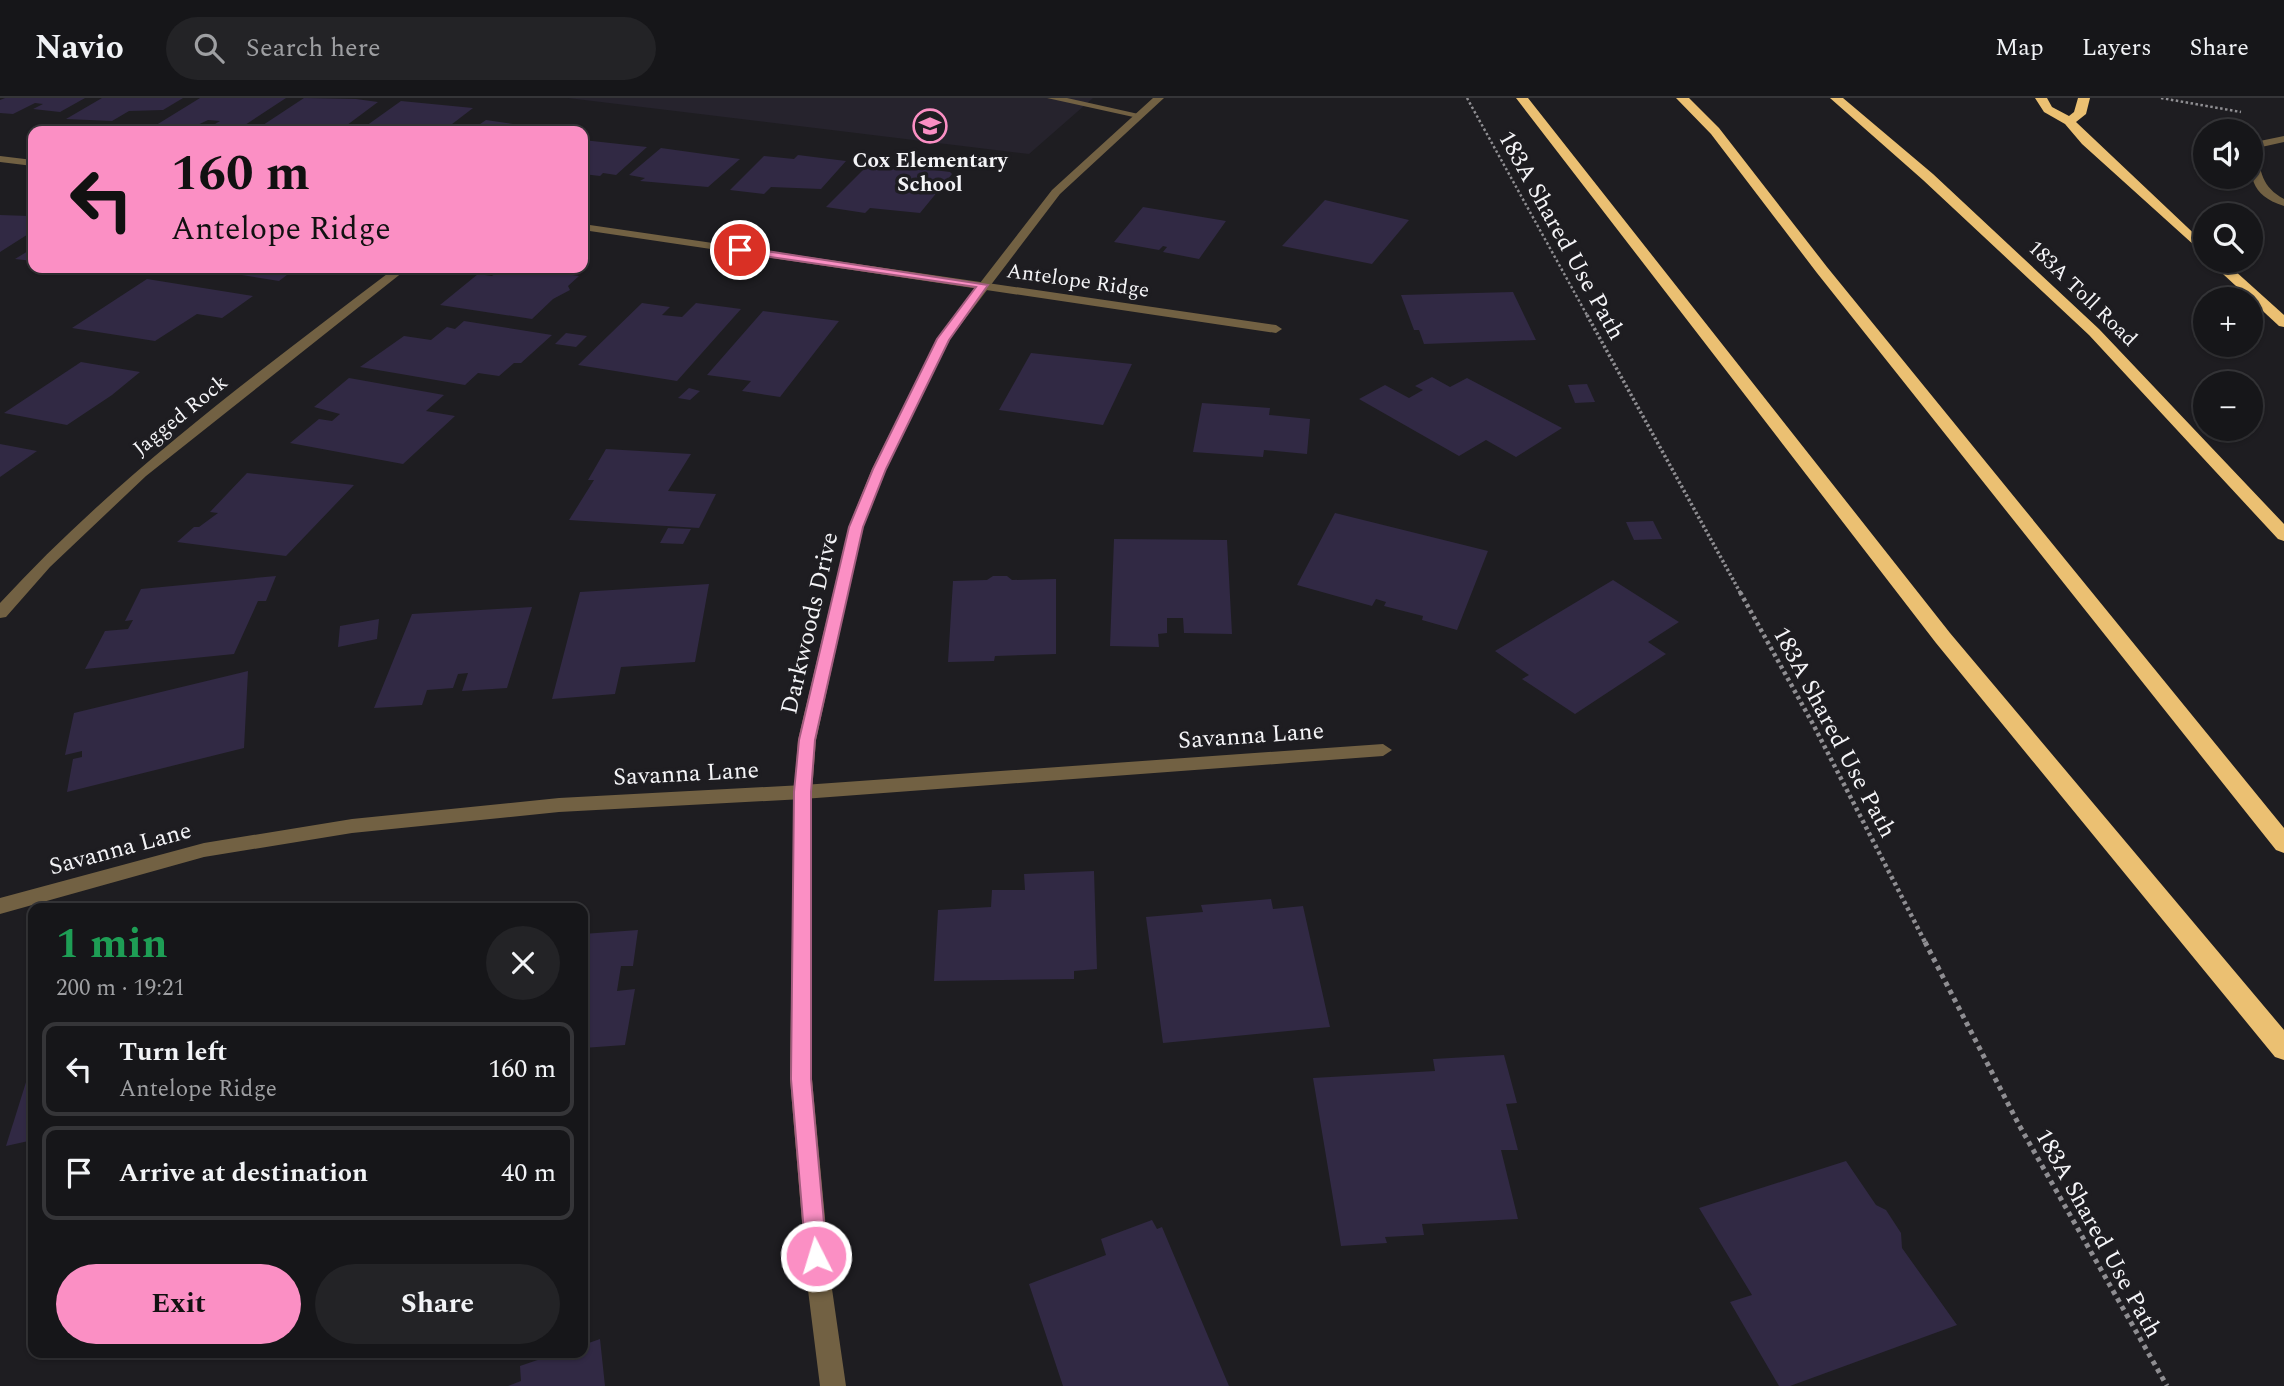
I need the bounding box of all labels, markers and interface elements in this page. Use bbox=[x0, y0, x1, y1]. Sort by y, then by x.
search box bbox=[166, 17, 656, 80]
text: Navio bbox=[35, 23, 124, 73]
text: Search here bbox=[246, 28, 381, 68]
icon: search bbox=[190, 29, 228, 67]
text: Map bbox=[1995, 30, 2044, 66]
text: Layers bbox=[2082, 30, 2152, 66]
text: Share bbox=[2190, 30, 2249, 66]
school or university icon: Cox Elementary School bbox=[911, 107, 949, 145]
map controls bbox=[2193, 119, 2263, 441]
button: sound bbox=[2193, 119, 2263, 189]
street label: 183A Shared Use Path bbox=[1488, 124, 1634, 347]
text: 160 m bbox=[171, 137, 310, 212]
place label: Cox Elementary School bbox=[853, 145, 1008, 201]
icon: left bbox=[56, 154, 147, 245]
button: search bbox=[2193, 203, 2263, 273]
text: Antelope Ridge bbox=[171, 205, 391, 254]
pin bbox=[710, 220, 770, 280]
icon: arrive bbox=[721, 231, 759, 269]
street label: 183A Toll Road bbox=[2020, 233, 2144, 355]
street label: Antelope Ridge bbox=[1004, 255, 1151, 307]
button: + bbox=[2193, 287, 2263, 357]
street label: Jagged Rock bbox=[126, 367, 235, 464]
button: − bbox=[2193, 371, 2263, 441]
street label: Darkwoods Drive bbox=[772, 529, 848, 718]
street label: 183A Shared Use Path bbox=[1763, 620, 1905, 845]
street label: Savanna Lane bbox=[1177, 713, 1325, 759]
street label: Savanna Lane bbox=[612, 752, 760, 796]
street label: Savanna Lane bbox=[45, 813, 196, 885]
text: 1 min bbox=[56, 913, 168, 976]
button: close bbox=[486, 926, 560, 1000]
text: 200 m · 19:21 bbox=[56, 971, 185, 1006]
text: Turn left bbox=[119, 1032, 227, 1072]
text: 160 m bbox=[488, 1049, 556, 1089]
icon: left bbox=[60, 1050, 98, 1088]
text: Antelope Ridge bbox=[119, 1072, 277, 1107]
street label: 183A Shared Use Path bbox=[2025, 1122, 2171, 1345]
text: Arrive at destination bbox=[119, 1153, 368, 1193]
text: 40 m bbox=[501, 1153, 556, 1193]
icon: arrive bbox=[60, 1154, 98, 1192]
position arrow bbox=[779, 1219, 853, 1293]
button: Exit bbox=[56, 1264, 301, 1344]
button: Share bbox=[315, 1264, 560, 1344]

